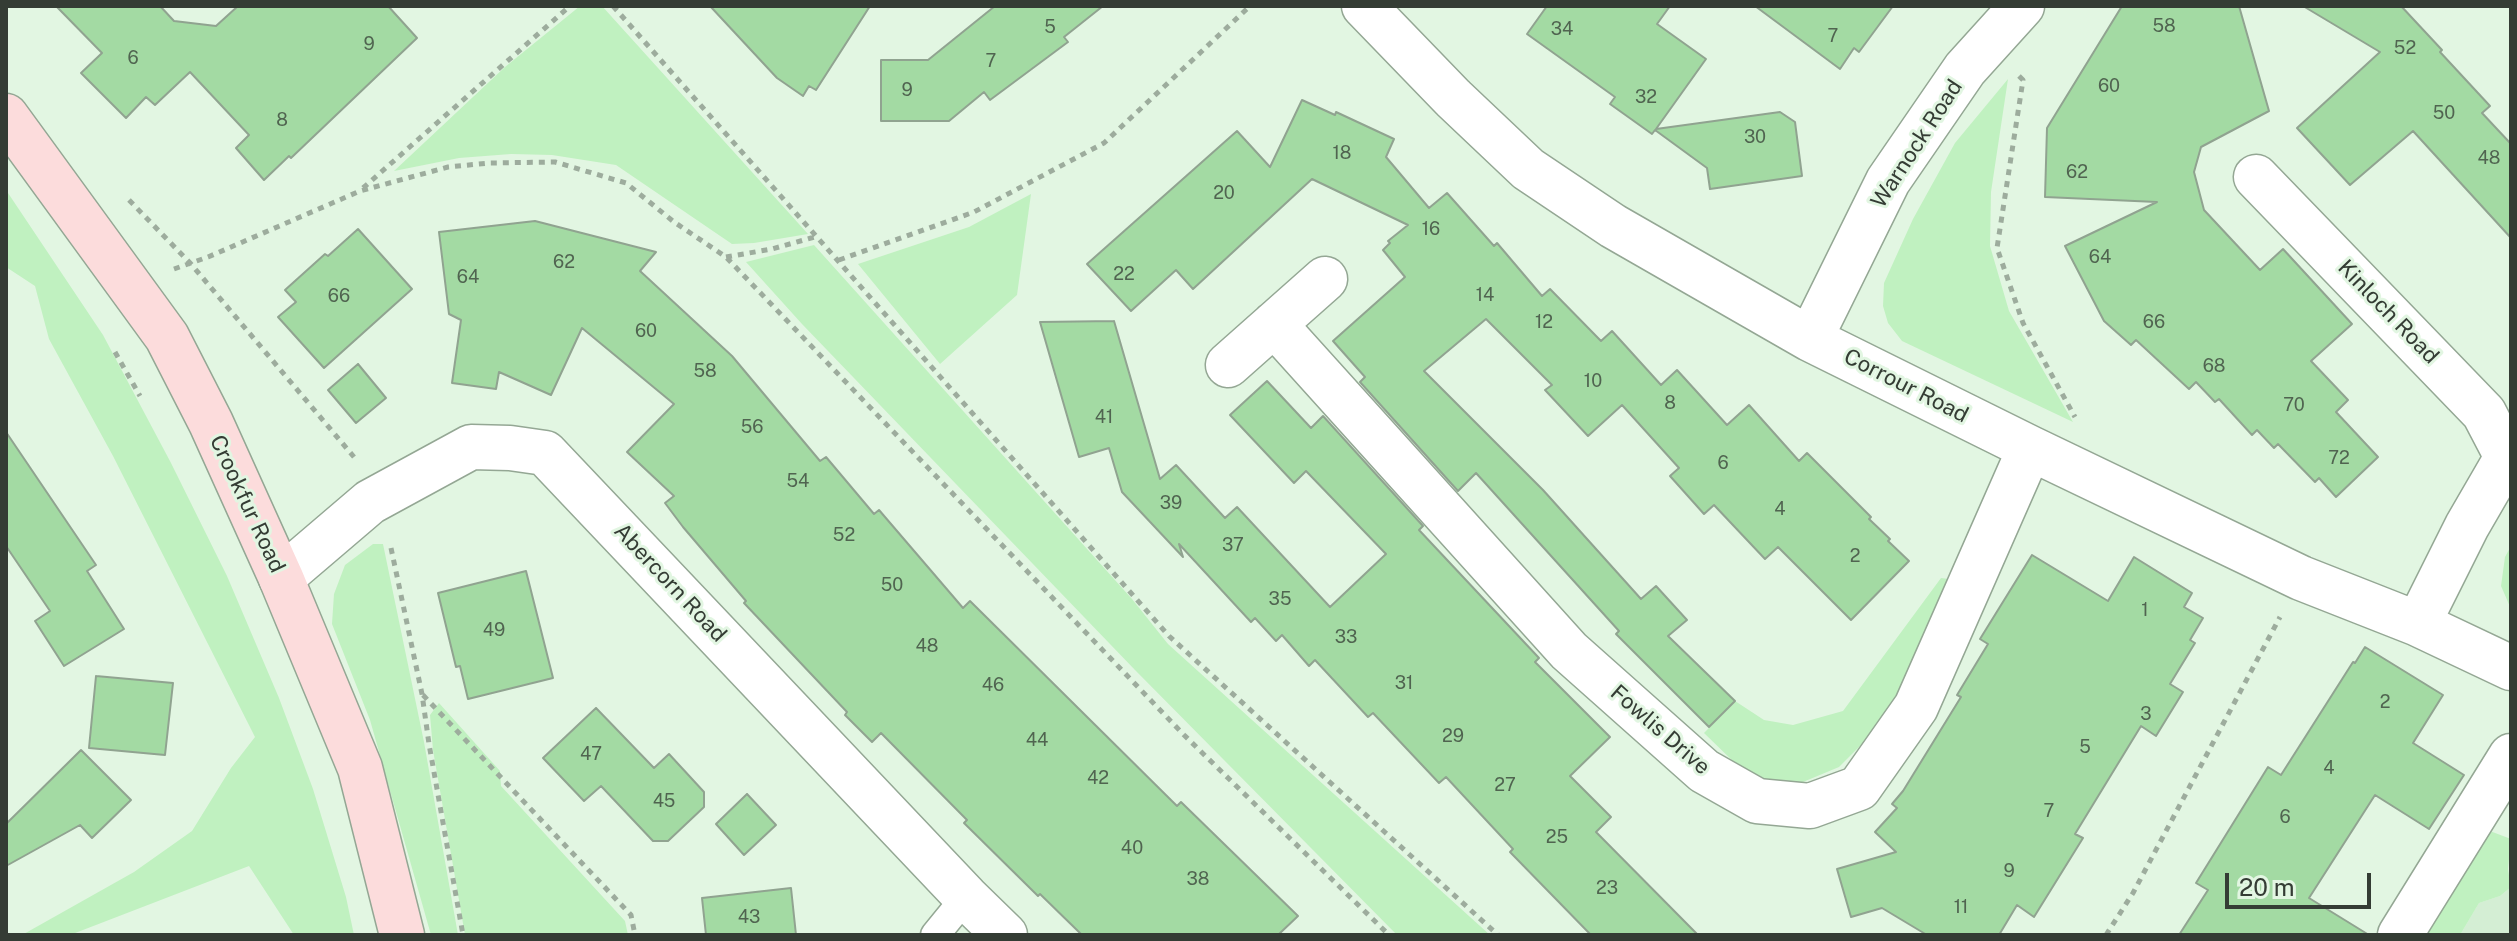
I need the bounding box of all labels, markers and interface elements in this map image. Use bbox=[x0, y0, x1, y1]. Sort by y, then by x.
house number: 58 bbox=[2152, 15, 2176, 37]
house number: 5 bbox=[1044, 16, 1056, 38]
house number: 34 bbox=[1551, 18, 1573, 40]
house number: 7 bbox=[1828, 25, 1838, 47]
house number: 9 bbox=[363, 33, 375, 55]
house number: 52 bbox=[2394, 37, 2416, 59]
house number: 6 bbox=[127, 47, 139, 69]
house number: 7 bbox=[986, 50, 996, 72]
street label: Warnock Road bbox=[1866, 75, 1968, 213]
house number: 60 bbox=[2098, 75, 2120, 97]
house number: 9 bbox=[901, 79, 913, 101]
house number: 32 bbox=[1635, 86, 1657, 108]
house number: 50 bbox=[2433, 102, 2455, 124]
house number: 8 bbox=[276, 109, 288, 131]
house number: 30 bbox=[1744, 126, 1766, 148]
house number: 18 bbox=[1333, 142, 1351, 164]
house number: 48 bbox=[2478, 147, 2500, 169]
house number: 62 bbox=[2066, 161, 2088, 183]
house number: 20 bbox=[1213, 182, 1235, 204]
house number: 16 bbox=[1422, 218, 1440, 240]
house number: 64 bbox=[2089, 246, 2111, 268]
house number: 62 bbox=[553, 251, 575, 273]
street label: Kinloch Road bbox=[2332, 255, 2444, 369]
house number: 22 bbox=[1113, 263, 1135, 285]
house number: 64 bbox=[457, 266, 479, 288]
house number: 14 bbox=[1476, 284, 1494, 306]
house number: 66 bbox=[328, 285, 350, 307]
house number: 12 bbox=[1535, 311, 1553, 333]
house number: 66 bbox=[2143, 311, 2165, 333]
house number: 60 bbox=[635, 320, 657, 342]
street label: Corrour Road bbox=[1839, 343, 1973, 429]
house number: 68 bbox=[2203, 355, 2225, 377]
house number: 58 bbox=[693, 360, 717, 382]
house number: 10 bbox=[1584, 370, 1602, 392]
house number: 8 bbox=[1664, 392, 1676, 414]
house number: 70 bbox=[2283, 394, 2305, 416]
house number: 41 bbox=[1095, 406, 1113, 428]
house number: 56 bbox=[741, 416, 763, 438]
street label: Crookfur Road bbox=[204, 431, 290, 577]
house number: 72 bbox=[2328, 447, 2350, 469]
house number: 6 bbox=[1717, 452, 1729, 474]
house number: 54 bbox=[787, 470, 809, 492]
house number: 39 bbox=[1160, 492, 1182, 514]
house number: 4 bbox=[1774, 498, 1786, 520]
street label: Abercorn Road bbox=[608, 518, 732, 648]
house number: 52 bbox=[833, 524, 855, 546]
house number: 37 bbox=[1222, 534, 1244, 556]
house number: 2 bbox=[1850, 545, 1860, 567]
house number: 50 bbox=[881, 574, 903, 596]
house number: 35 bbox=[1269, 588, 1291, 610]
house number: 1 bbox=[2141, 599, 2149, 621]
house number: 49 bbox=[483, 619, 505, 641]
house number: 33 bbox=[1335, 626, 1357, 648]
house number: 48 bbox=[916, 635, 938, 657]
house number: 31 bbox=[1395, 672, 1413, 694]
house number: 46 bbox=[982, 674, 1004, 696]
street label: Fowlis Drive bbox=[1605, 680, 1715, 780]
house number: 2 bbox=[2380, 691, 2390, 713]
house number: 3 bbox=[2140, 703, 2152, 725]
house number: 29 bbox=[1442, 725, 1464, 747]
house number: 44 bbox=[1026, 729, 1048, 751]
house number: 5 bbox=[2079, 736, 2091, 758]
house number: 47 bbox=[580, 743, 602, 765]
house number: 4 bbox=[2323, 757, 2335, 779]
house number: 42 bbox=[1087, 767, 1109, 789]
house number: 27 bbox=[1494, 774, 1516, 796]
house number: 45 bbox=[653, 790, 675, 812]
house number: 7 bbox=[2044, 800, 2054, 822]
house number: 6 bbox=[2279, 806, 2291, 828]
house number: 25 bbox=[1546, 826, 1568, 848]
house number: 40 bbox=[1121, 837, 1143, 859]
scale bar bbox=[2229, 857, 2375, 907]
house number: 9 bbox=[2003, 860, 2015, 882]
house number: 38 bbox=[1187, 868, 1209, 890]
text: 20 m bbox=[2239, 873, 2295, 901]
house number: 23 bbox=[1596, 877, 1618, 899]
house number: 11 bbox=[1954, 896, 1968, 918]
house number: 43 bbox=[738, 906, 760, 928]

